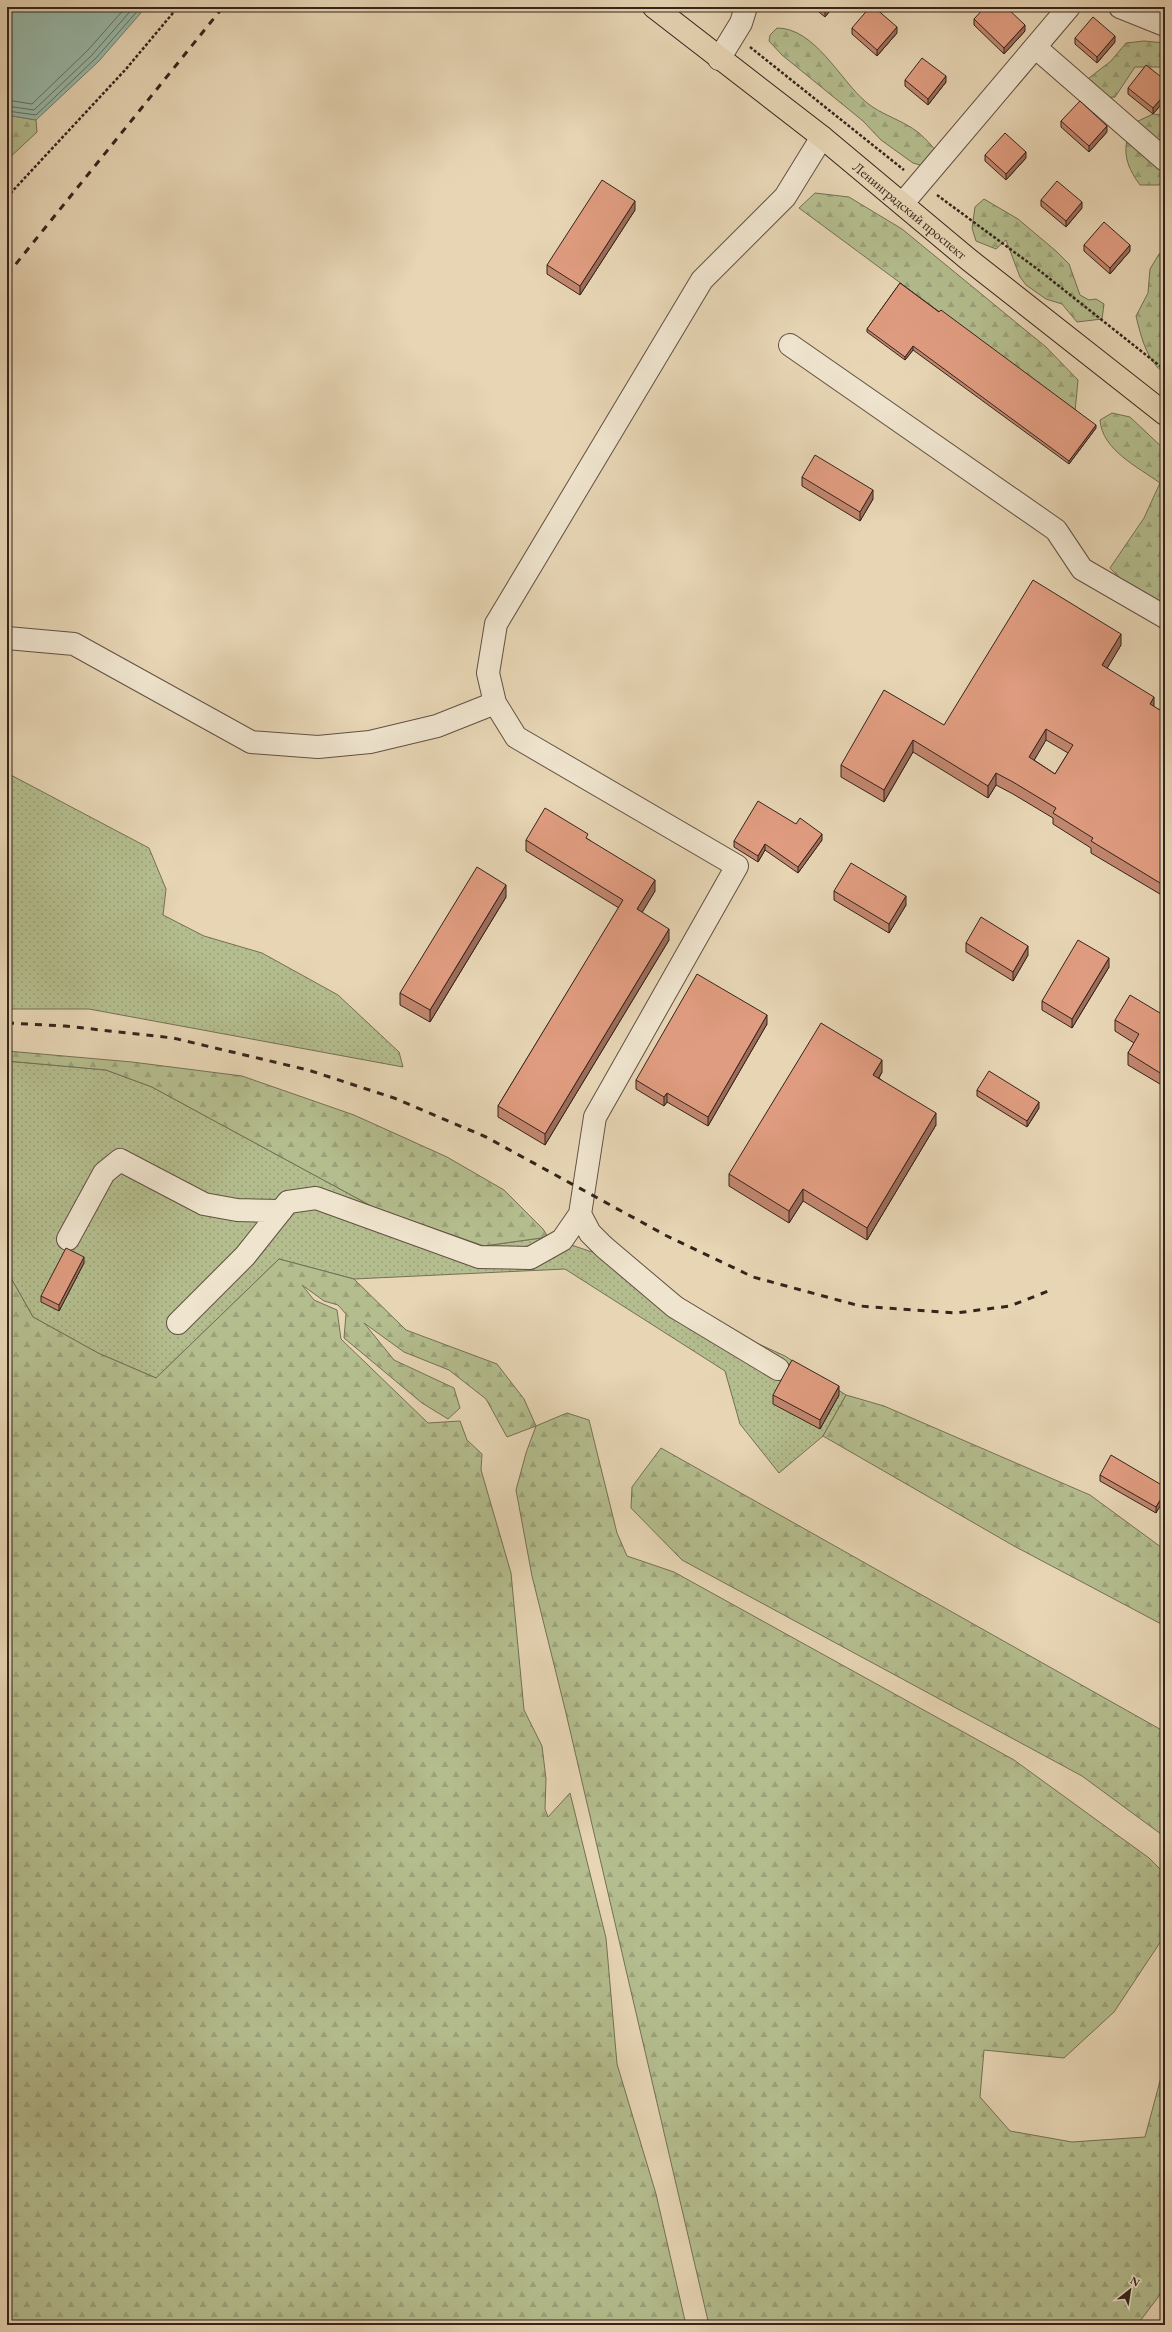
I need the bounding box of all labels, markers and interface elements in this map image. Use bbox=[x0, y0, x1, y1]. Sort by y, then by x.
street label: Ленинградский проспект bbox=[849, 158, 971, 263]
north arrow bbox=[1110, 2270, 1150, 2310]
text: N bbox=[1128, 2273, 1142, 2290]

